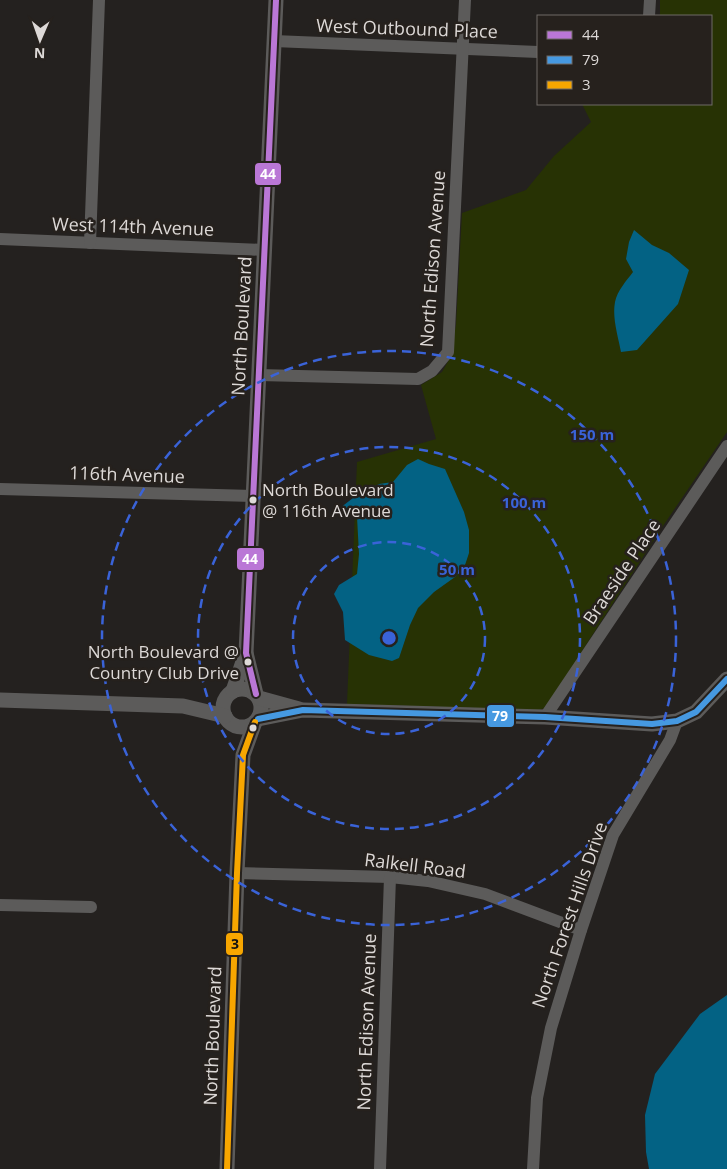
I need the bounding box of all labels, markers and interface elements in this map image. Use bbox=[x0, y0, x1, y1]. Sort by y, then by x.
street label: West Outbound Place bbox=[316, 13, 498, 43]
north arrow bbox=[15, 15, 65, 65]
legend bbox=[537, 15, 712, 105]
text: 44 bbox=[582, 24, 600, 44]
text: N bbox=[34, 44, 46, 63]
text: 79 bbox=[582, 49, 599, 69]
text: 3 bbox=[582, 74, 591, 94]
line badge: 44 bbox=[254, 162, 282, 186]
text: 44 bbox=[260, 164, 276, 183]
street label: North Edison Avenue bbox=[414, 170, 450, 348]
street label: West 114th Avenue bbox=[52, 211, 214, 241]
street label: North Boulevard bbox=[225, 256, 257, 396]
text: 150 m bbox=[570, 424, 614, 444]
street label: 116th Avenue bbox=[69, 460, 185, 488]
place label: North Boulevard @ 116th Avenue bbox=[262, 478, 394, 522]
text: 100 m bbox=[502, 492, 546, 512]
marker: North Boulevard @ 116th Avenue bbox=[248, 495, 258, 505]
street label: Braeside Place bbox=[577, 514, 665, 629]
line badge: 44 bbox=[236, 547, 265, 571]
text: 44 bbox=[242, 549, 258, 568]
text: 50 m bbox=[439, 559, 475, 579]
centre of rings bbox=[380, 629, 398, 647]
place label: North Boulevard @ Country Club Drive bbox=[88, 640, 239, 684]
marker: North Boulevard @ Country Club Drive bbox=[243, 657, 253, 667]
line badge: 79 bbox=[486, 704, 515, 728]
text: 79 bbox=[492, 706, 508, 725]
unlabelled marker bbox=[248, 723, 258, 733]
street label: North Forest Hills Drive bbox=[526, 818, 612, 1011]
street label: Ralkell Road bbox=[363, 847, 467, 883]
line badge: 3 bbox=[225, 932, 244, 956]
street label: North Edison Avenue bbox=[351, 933, 381, 1111]
text: 3 bbox=[231, 934, 239, 953]
street label: North Boulevard bbox=[198, 966, 226, 1106]

